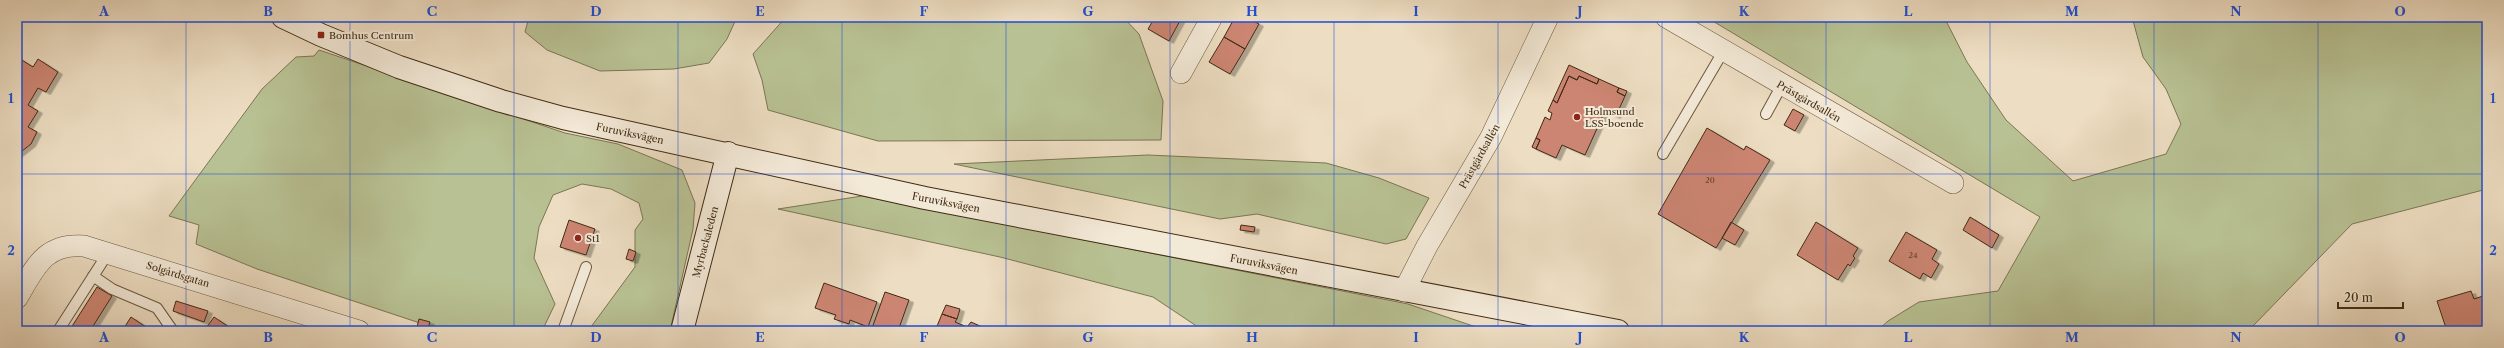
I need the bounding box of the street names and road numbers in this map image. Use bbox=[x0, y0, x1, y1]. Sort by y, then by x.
street label: Prästgårdsallén bbox=[1774, 78, 1844, 125]
street label: Furuviksvägen bbox=[595, 120, 666, 147]
street label: Prästgårdsallén bbox=[1456, 121, 1503, 191]
street label: Furuviksvägen bbox=[911, 190, 982, 216]
street label: Myrbackaleden bbox=[690, 204, 721, 279]
street label: Furuviksvägen bbox=[1229, 252, 1300, 278]
street label: Solgårdsgatan bbox=[145, 259, 212, 291]

